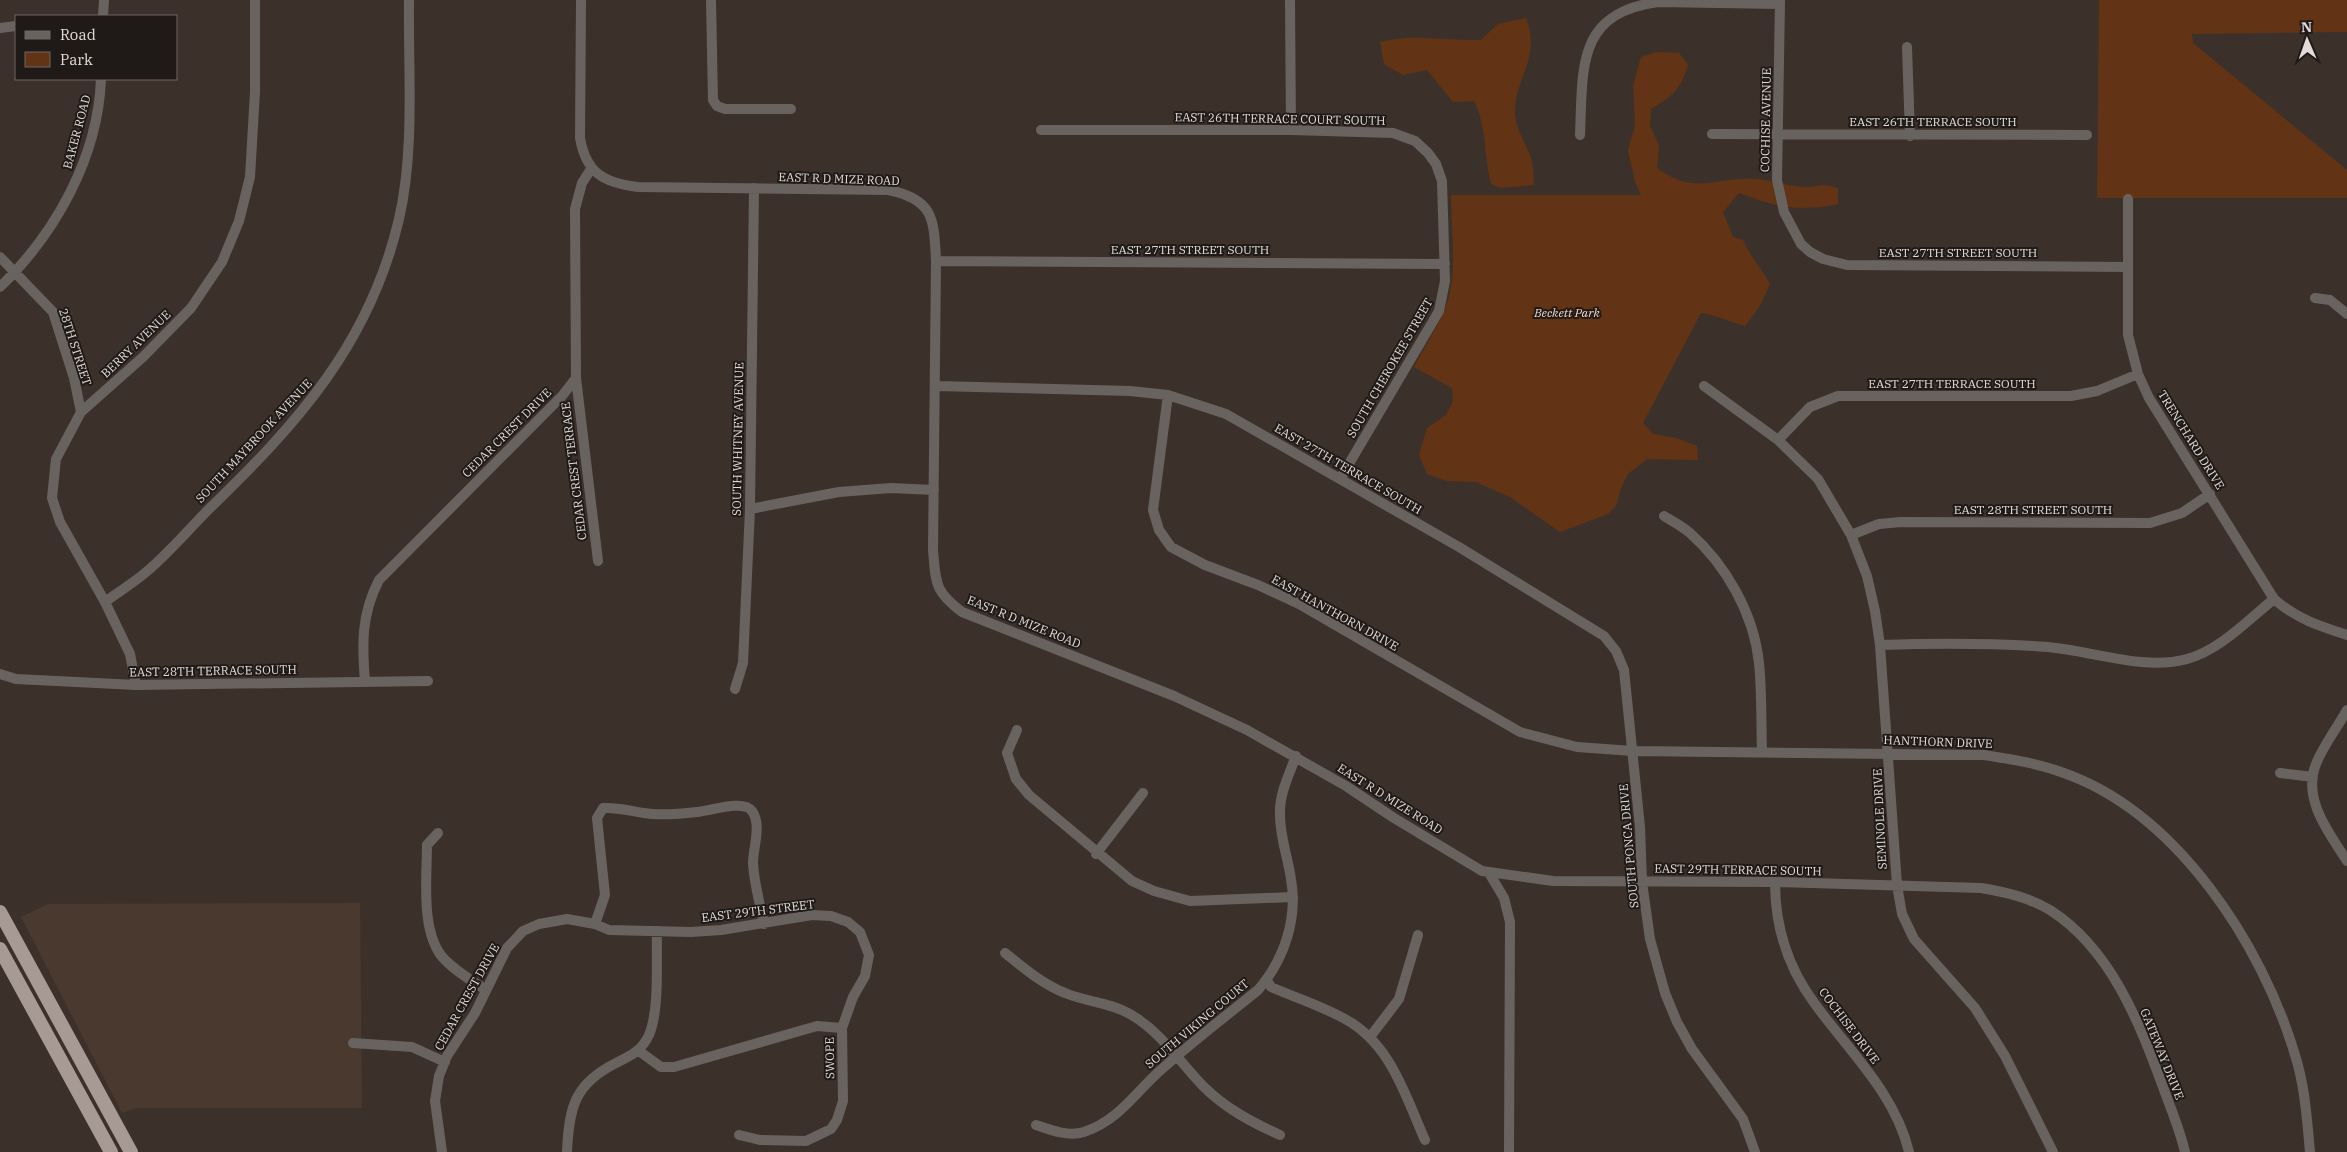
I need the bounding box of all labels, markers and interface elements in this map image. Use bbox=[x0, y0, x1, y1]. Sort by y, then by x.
legend bbox=[15, 15, 178, 80]
north arrow bbox=[2282, 15, 2332, 65]
text: N bbox=[2301, 18, 2312, 36]
text: Road bbox=[60, 25, 96, 44]
text: Park bbox=[60, 50, 93, 69]
street label: COCHISE AVENUE bbox=[1757, 68, 1774, 172]
street label: BAKER ROAD bbox=[59, 93, 94, 171]
street label: EAST 26TH TERRACE COURT SOUTH bbox=[1174, 109, 1386, 128]
street label: EAST 26TH TERRACE SOUTH bbox=[1849, 114, 2017, 129]
street label: EAST R D MIZE ROAD bbox=[778, 169, 900, 188]
street label: EAST 27TH STREET SOUTH bbox=[1111, 242, 1269, 257]
street label: EAST 27TH STREET SOUTH bbox=[1879, 245, 2037, 260]
street label: SOUTH CHEROKEE STREET bbox=[1343, 295, 1436, 440]
park label: Beckett Park bbox=[1533, 305, 1600, 320]
street label: 28TH STREET bbox=[56, 306, 95, 388]
street label: BERRY AVENUE bbox=[98, 307, 174, 381]
street label: SOUTH WHITNEY AVENUE bbox=[729, 362, 746, 516]
street label: SOUTH MAYBROOK AVENUE bbox=[192, 376, 315, 506]
street label: EAST 27TH TERRACE SOUTH bbox=[1868, 376, 2036, 391]
street label: CEDAR CREST DRIVE bbox=[459, 385, 554, 480]
street label: TRENCHARD DRIVE bbox=[2155, 387, 2228, 492]
street label: CEDAR CREST TERRACE bbox=[558, 401, 589, 541]
street label: EAST 27TH TERRACE SOUTH bbox=[1272, 420, 1425, 517]
street label: EAST 28TH STREET SOUTH bbox=[1954, 502, 2112, 517]
street label: EAST HANTHORN DRIVE bbox=[1269, 571, 1401, 654]
street label: EAST R D MIZE ROAD bbox=[965, 592, 1083, 651]
street label: EAST 28TH TERRACE SOUTH bbox=[129, 662, 297, 679]
street label: HANTHORN DRIVE bbox=[1883, 732, 1993, 751]
street label: EAST R D MIZE ROAD bbox=[1335, 760, 1446, 837]
street label: SEMINOLE DRIVE bbox=[1869, 768, 1890, 870]
street label: SOUTH PONCA DRIVE bbox=[1616, 783, 1641, 909]
street label: EAST 29TH TERRACE SOUTH bbox=[1654, 861, 1822, 878]
street label: EAST 29TH STREET bbox=[701, 896, 816, 925]
street label: CEDAR CREST DRIVE bbox=[431, 941, 502, 1053]
street label: SOUTH VIKING COURT bbox=[1142, 976, 1252, 1071]
street label: COCHISE DRIVE bbox=[1816, 985, 1883, 1067]
street label: GATEWAY DRIVE bbox=[2137, 1006, 2188, 1102]
street label: SWOPE bbox=[822, 1037, 837, 1079]

